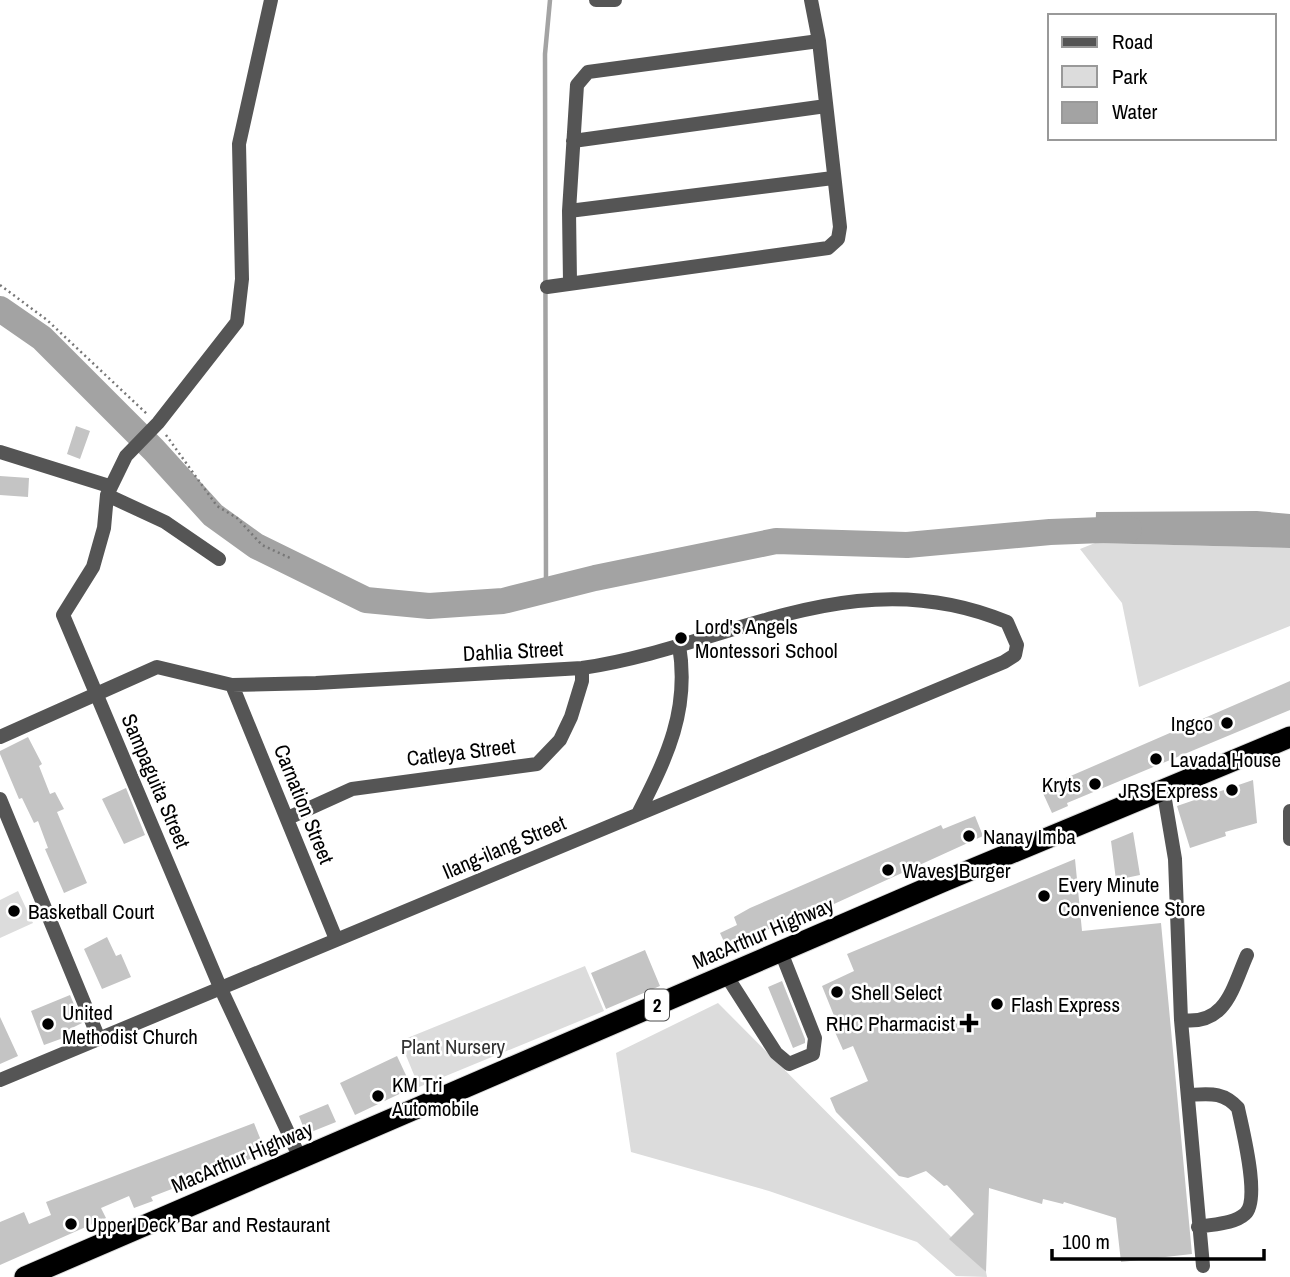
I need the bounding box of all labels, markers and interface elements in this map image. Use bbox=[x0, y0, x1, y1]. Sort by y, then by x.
legend bbox=[1048, 14, 1276, 140]
text: Road bbox=[1112, 27, 1153, 56]
text: Park bbox=[1112, 62, 1148, 91]
text: Water bbox=[1112, 97, 1158, 126]
place label: Lord's Angels Montessori School bbox=[695, 612, 838, 665]
marker: Lord's Angels Montessori School bbox=[673, 630, 689, 646]
street label: Dahlia Street bbox=[462, 634, 564, 668]
street label: Sampaguita Street bbox=[115, 709, 197, 853]
place label: Ingco bbox=[1171, 709, 1213, 738]
marker: Ingco bbox=[1219, 715, 1235, 731]
street label: Catleya Street bbox=[405, 731, 517, 773]
street label: Carnation Street bbox=[267, 740, 341, 868]
place label: Lavada House bbox=[1170, 745, 1281, 774]
marker: Lavada House bbox=[1148, 751, 1164, 767]
place label: Kryts bbox=[1042, 770, 1081, 799]
marker: Kryts bbox=[1087, 776, 1103, 792]
place label: JRS Express bbox=[1118, 776, 1218, 805]
marker: JRS Express bbox=[1224, 782, 1240, 798]
street label: Ilang-ilang Street bbox=[438, 808, 570, 886]
place label: Nanay Imba bbox=[983, 822, 1076, 851]
marker: Nanay Imba bbox=[961, 828, 977, 844]
place label: Waves Burger bbox=[902, 856, 1011, 885]
marker: Waves Burger bbox=[880, 862, 896, 878]
place label: Every Minute Convenience Store bbox=[1058, 870, 1205, 923]
marker: Every Minute Convenience Store bbox=[1036, 888, 1052, 904]
street label: MacArthur Highway bbox=[688, 890, 839, 976]
place label: Basketball Court bbox=[28, 897, 155, 926]
marker: Basketball Court bbox=[6, 903, 22, 919]
place label: Shell Select bbox=[851, 978, 942, 1007]
marker: Shell Select bbox=[829, 984, 845, 1000]
road number: 2 bbox=[645, 990, 669, 1021]
place label: Flash Express bbox=[1011, 990, 1120, 1019]
marker: Flash Express bbox=[989, 996, 1005, 1012]
place label: United Methodist Church bbox=[62, 998, 198, 1051]
place label: RHC Pharmacist bbox=[826, 1009, 955, 1038]
marker: RHC Pharmacist bbox=[961, 1015, 977, 1031]
marker: United Methodist Church bbox=[40, 1016, 56, 1032]
park label: Plant Nursery bbox=[401, 1032, 506, 1061]
place label: KM Tri Automobile bbox=[391, 1070, 479, 1123]
marker: KM Tri Automobile bbox=[370, 1088, 386, 1104]
street label: MacArthur Highway bbox=[167, 1114, 318, 1200]
place label: Upper Deck Bar and Restaurant bbox=[85, 1210, 330, 1239]
marker: Upper Deck Bar and Restaurant bbox=[63, 1216, 79, 1232]
scale bar bbox=[1052, 1218, 1264, 1262]
text: 100 m bbox=[1062, 1227, 1110, 1256]

